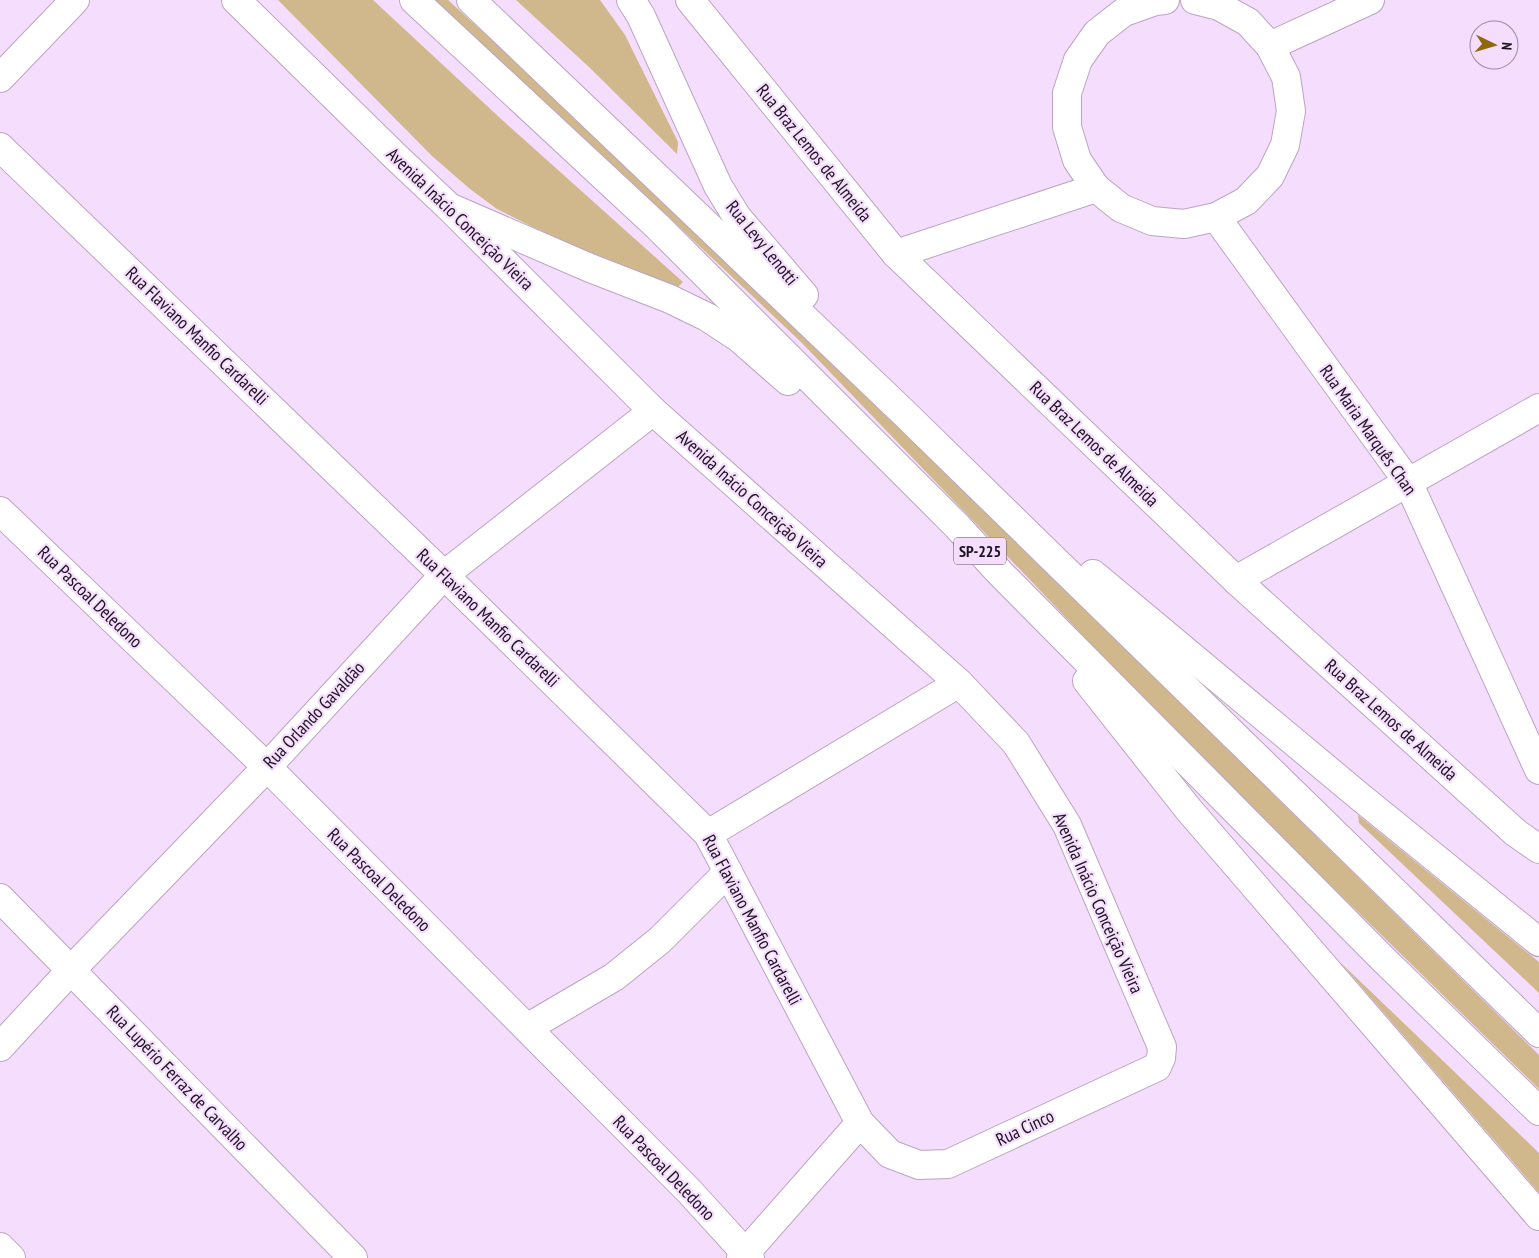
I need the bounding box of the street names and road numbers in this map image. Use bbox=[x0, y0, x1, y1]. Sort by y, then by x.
street label: Rua Braz Lemos de Almeida bbox=[752, 79, 877, 226]
street label: Avenida Inácio Conceição Vieira bbox=[382, 142, 539, 295]
street label: Rua Levy Lenotti bbox=[721, 196, 803, 290]
street label: Rua Flaviano Manfio Cardarelli bbox=[121, 261, 274, 410]
street label: Rua Maria Marquês Chan bbox=[1315, 360, 1422, 499]
street label: Rua Braz Lemos de Almeida bbox=[1025, 376, 1164, 511]
street label: Avenida Inácio Conceição Vieira bbox=[672, 425, 833, 573]
road number: SP-225 bbox=[954, 538, 1006, 564]
street label: Rua Pascoal Deledono bbox=[33, 541, 148, 653]
street label: Rua Flaviano Manfio Cardarelli bbox=[412, 543, 565, 692]
street label: Rua Braz Lemos de Almeida bbox=[1320, 654, 1462, 785]
street label: Rua Orlando Gavaldão bbox=[258, 656, 369, 773]
street label: Avenida Inácio Conceição Vieira bbox=[1048, 809, 1149, 997]
street label: Rua Pascoal Deledono bbox=[323, 823, 436, 936]
street label: Rua Flaviano Manfio Cardarelli bbox=[698, 831, 807, 1009]
street label: Rua Lupério Ferraz de Carvalho bbox=[102, 1000, 253, 1155]
street label: Rua Cinco bbox=[992, 1104, 1058, 1151]
street label: Rua Pascoal Deledono bbox=[608, 1110, 720, 1225]

